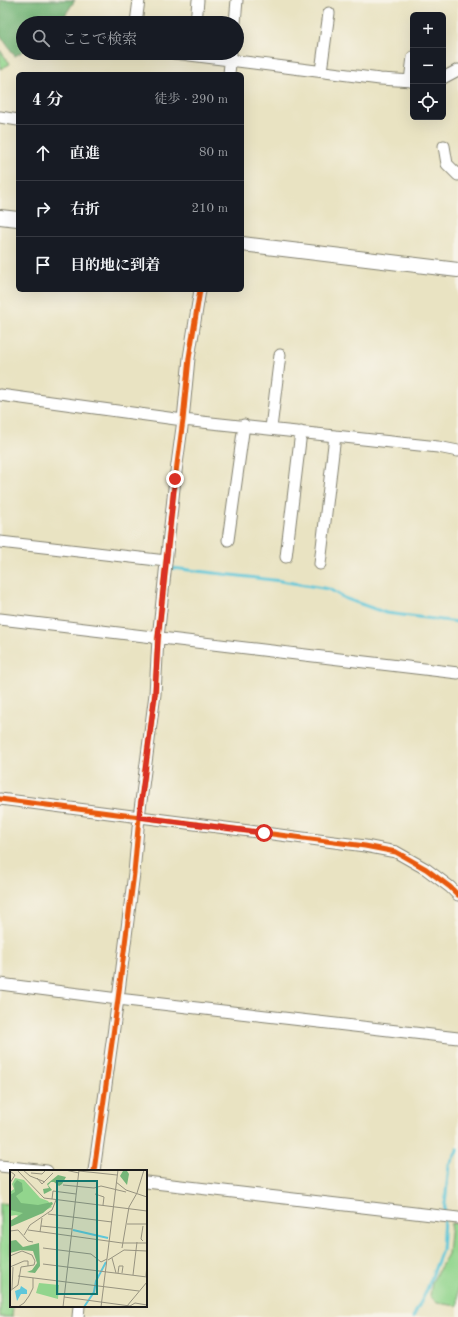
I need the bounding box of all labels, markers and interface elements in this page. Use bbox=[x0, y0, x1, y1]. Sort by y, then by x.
map controls bbox=[410, 12, 446, 120]
button: + bbox=[410, 12, 446, 48]
search box bbox=[16, 16, 244, 60]
icon: search bbox=[30, 27, 52, 49]
text: ここで検索 bbox=[62, 33, 137, 48]
button: − bbox=[410, 48, 446, 84]
button: locate bbox=[410, 84, 446, 120]
text: 4 分 bbox=[32, 92, 64, 109]
text: 徒歩 · 290 m bbox=[154, 93, 228, 106]
icon: ahead bbox=[32, 142, 54, 164]
text: 80 m bbox=[199, 146, 228, 159]
text: 直進 bbox=[70, 147, 100, 162]
icon: right bbox=[32, 198, 54, 220]
text: 210 m bbox=[191, 202, 228, 215]
text: 右折 bbox=[70, 203, 100, 218]
icon: arrive bbox=[32, 254, 54, 276]
text: 目的地に到着 bbox=[70, 259, 160, 274]
route end bbox=[166, 470, 184, 488]
route start bbox=[255, 824, 273, 842]
inset map bbox=[10, 1170, 147, 1307]

